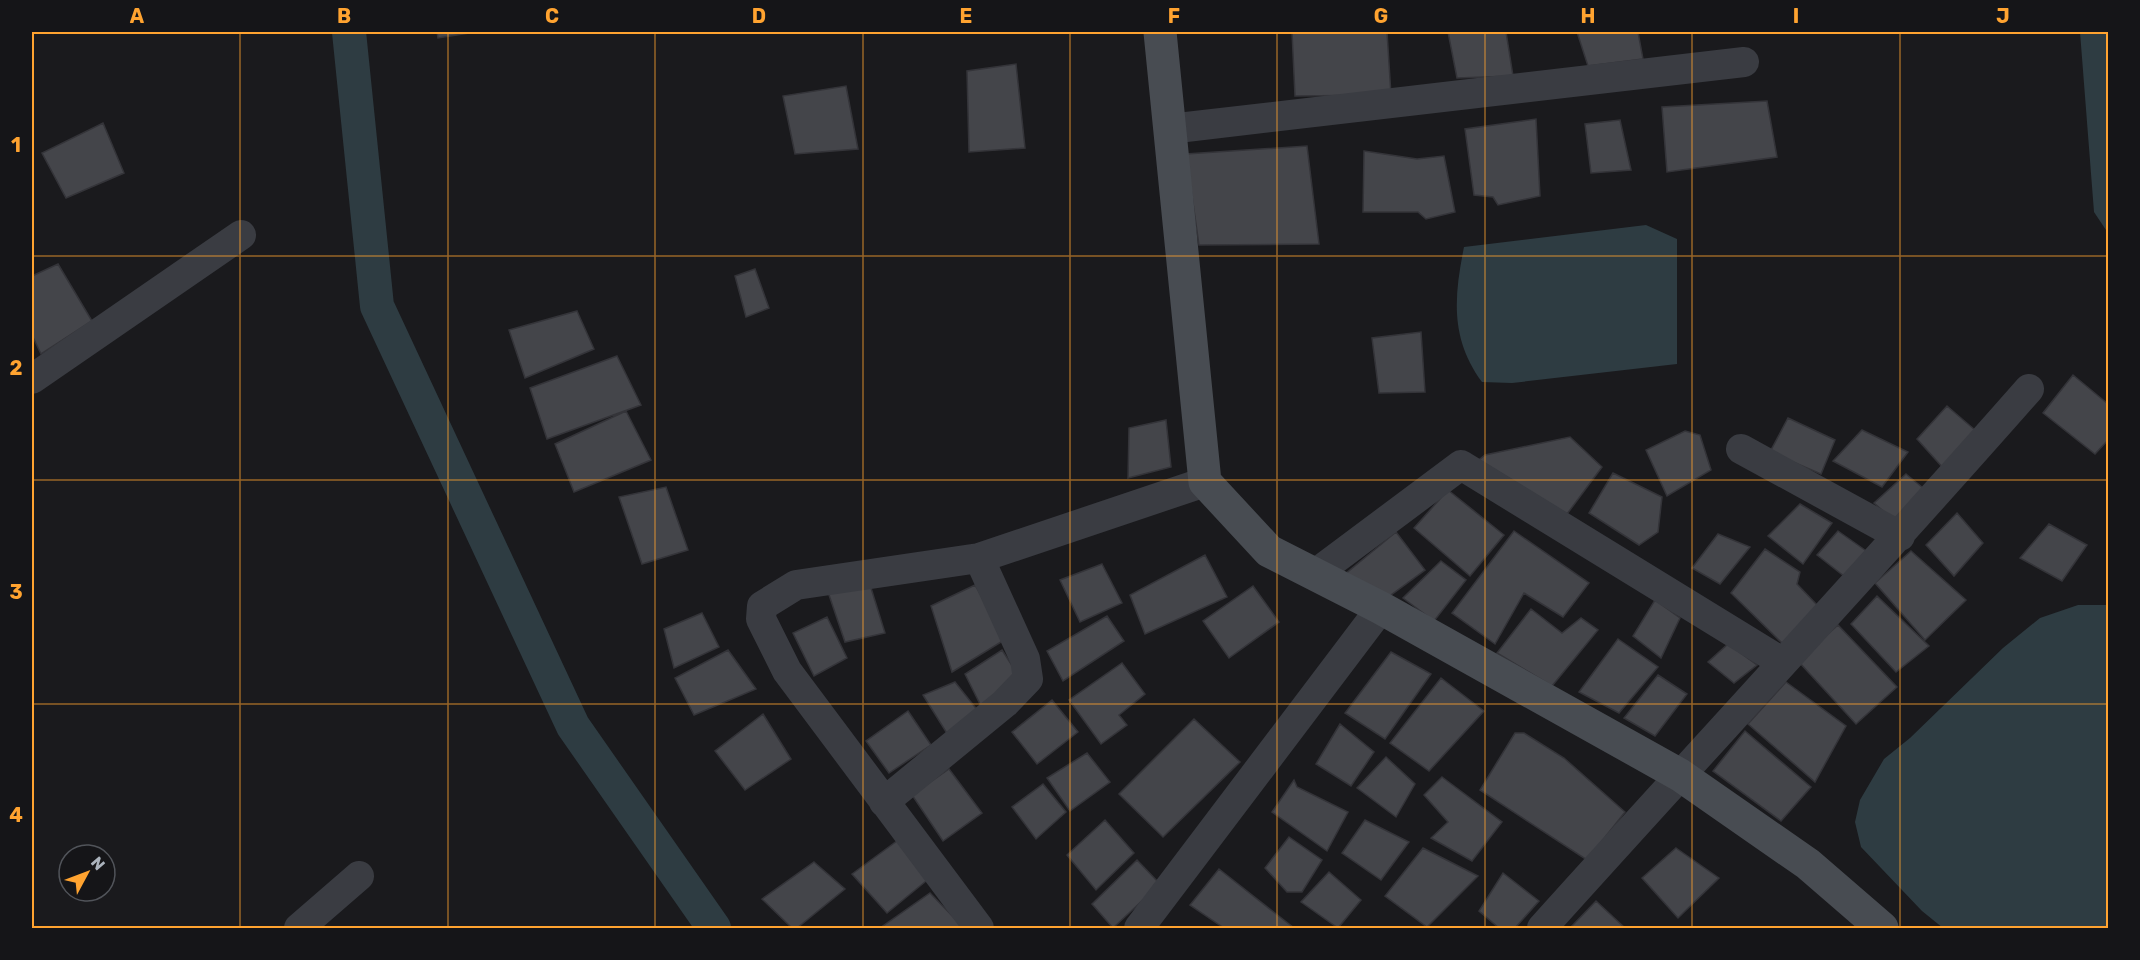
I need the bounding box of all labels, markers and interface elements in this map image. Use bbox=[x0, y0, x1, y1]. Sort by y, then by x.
text: A bbox=[130, 4, 145, 28]
text: B bbox=[337, 4, 351, 28]
text: C bbox=[545, 4, 559, 28]
text: D bbox=[752, 4, 766, 28]
text: E bbox=[960, 4, 972, 28]
text: F bbox=[1168, 4, 1180, 28]
text: G bbox=[1374, 4, 1388, 28]
text: H bbox=[1581, 4, 1595, 28]
text: I bbox=[1793, 4, 1799, 28]
text: J bbox=[1996, 4, 2010, 28]
text: 1 bbox=[11, 133, 21, 157]
text: 2 bbox=[10, 356, 23, 380]
text: 3 bbox=[9, 580, 23, 604]
text: 4 bbox=[9, 803, 23, 827]
north arrow bbox=[57, 843, 117, 903]
text: N bbox=[87, 853, 109, 874]

